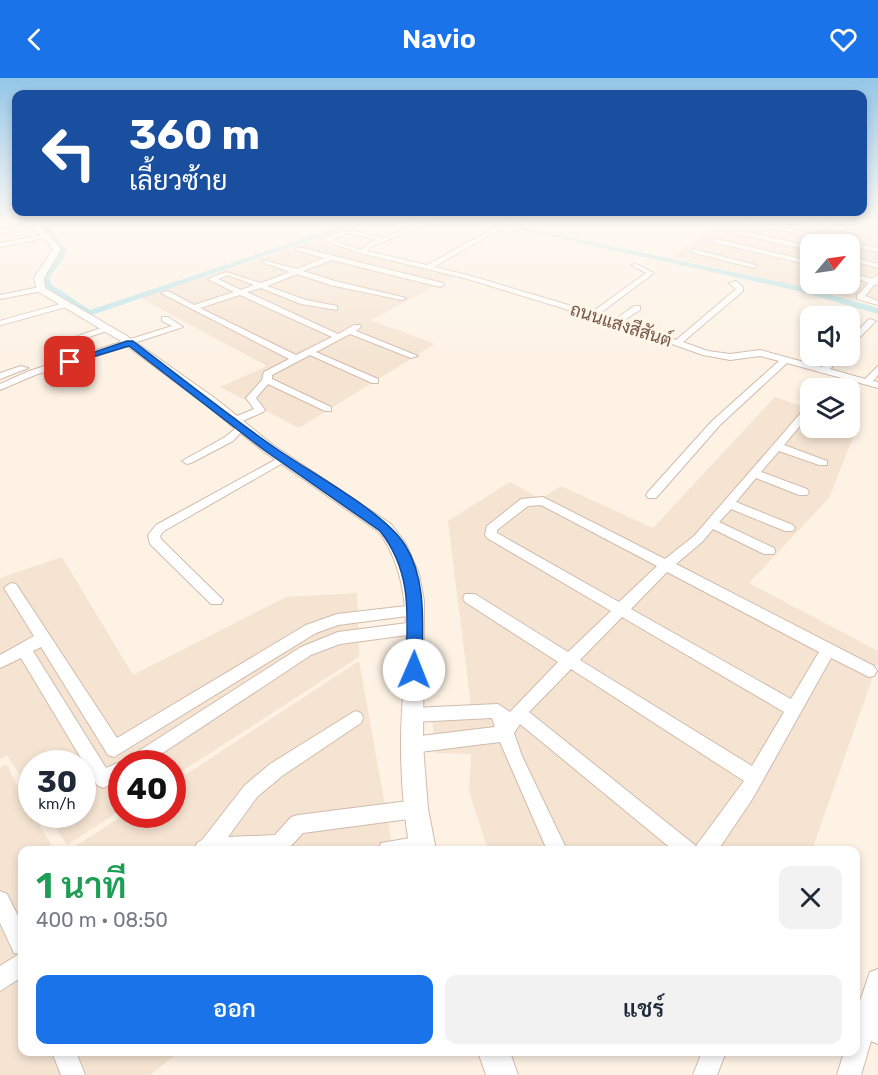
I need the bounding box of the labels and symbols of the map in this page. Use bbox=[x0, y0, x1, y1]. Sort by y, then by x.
north arrow bbox=[800, 234, 860, 294]
street label: ถนนแสงสีสันต์ bbox=[567, 296, 675, 352]
pin bbox=[44, 336, 95, 387]
position arrow bbox=[382, 638, 446, 702]
speed limit sign: 40 bbox=[108, 750, 186, 828]

